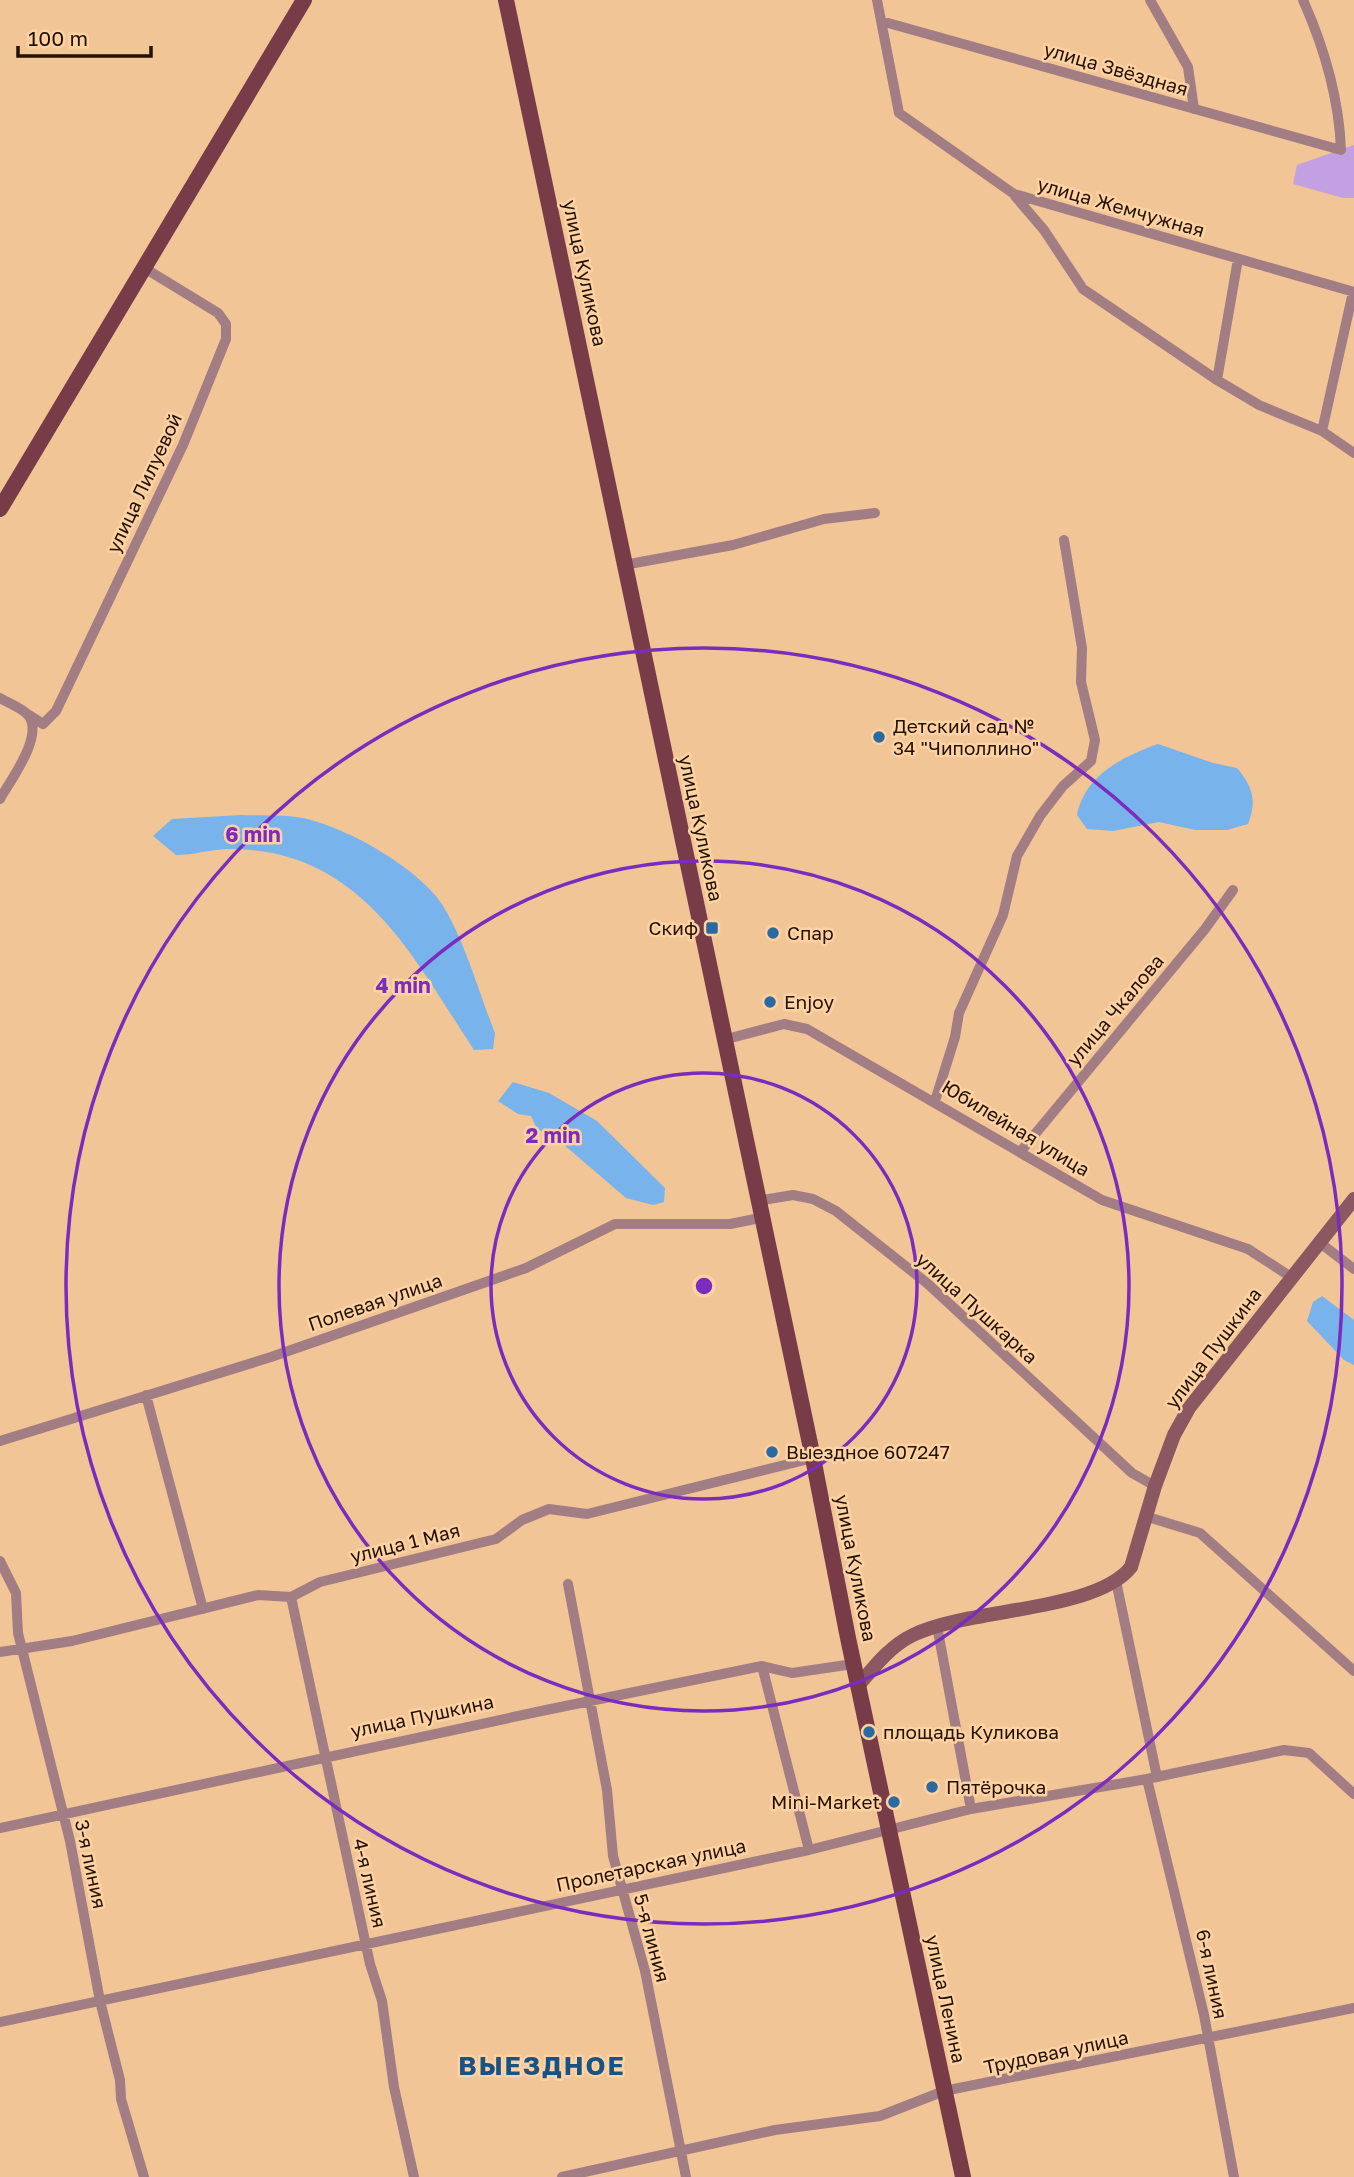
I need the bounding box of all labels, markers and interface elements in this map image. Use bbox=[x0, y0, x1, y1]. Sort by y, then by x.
scale bar bbox=[18, 14, 150, 58]
text: 100 m bbox=[28, 25, 88, 51]
street label: улица Звёздная bbox=[1041, 37, 1191, 100]
street label: улица Жемчужная bbox=[1035, 172, 1207, 241]
street label: улица Куликова bbox=[559, 197, 612, 348]
street label: улица Лилуевой bbox=[101, 409, 186, 556]
place label: Детский сад № 34 "Чиполлино" bbox=[893, 714, 1039, 759]
marker: Детский сад № 34 "Чиполлино" bbox=[871, 729, 887, 745]
street label: улица Куликова bbox=[675, 752, 728, 903]
text: 6 min bbox=[225, 821, 281, 847]
place label: Скиф bbox=[649, 916, 698, 939]
marker: Скиф bbox=[704, 920, 720, 936]
place label: Спар bbox=[787, 921, 834, 944]
marker: Спар bbox=[765, 925, 781, 941]
street label: улица Чкалова bbox=[1061, 949, 1168, 1070]
text: 4 min bbox=[375, 972, 431, 998]
place label: Enjoy bbox=[784, 990, 834, 1013]
marker: Enjoy bbox=[762, 994, 778, 1010]
street label: Юбилейная улица bbox=[938, 1074, 1094, 1181]
text: 2 min bbox=[526, 1122, 580, 1148]
street label: улица Пушкарка bbox=[912, 1247, 1043, 1368]
street label: Полевая улица bbox=[305, 1268, 445, 1335]
centre of rings bbox=[692, 1274, 716, 1298]
street label: улица Пушкина bbox=[1160, 1283, 1266, 1413]
place label: Выездное 607247 bbox=[786, 1440, 950, 1463]
marker: Выездное 607247 bbox=[764, 1444, 780, 1460]
street label: улица Куликова bbox=[831, 1492, 882, 1643]
street label: улица 1 Мая bbox=[348, 1518, 462, 1567]
street label: улица Пушкина bbox=[348, 1689, 495, 1742]
place label: площадь Куликова bbox=[883, 1720, 1059, 1743]
marker: площадь Куликова bbox=[861, 1724, 877, 1740]
place label: Пятёрочка bbox=[946, 1775, 1046, 1798]
marker: Пятёрочка bbox=[924, 1779, 940, 1795]
place label: Mini-Market bbox=[771, 1790, 880, 1813]
marker: Mini-Market bbox=[886, 1794, 902, 1810]
street label: 3-я линия bbox=[71, 1817, 112, 1911]
street label: Пролетарская улица bbox=[554, 1833, 748, 1896]
street label: 4-я линия bbox=[349, 1836, 392, 1930]
street label: 5-я линия bbox=[630, 1891, 675, 1985]
street label: 6-я линия bbox=[1192, 1927, 1233, 2021]
street label: улица Ленина bbox=[922, 1933, 971, 2065]
street label: Трудовая улица bbox=[982, 2025, 1130, 2078]
district label: ВЫЕЗДНОЕ bbox=[458, 2050, 626, 2081]

